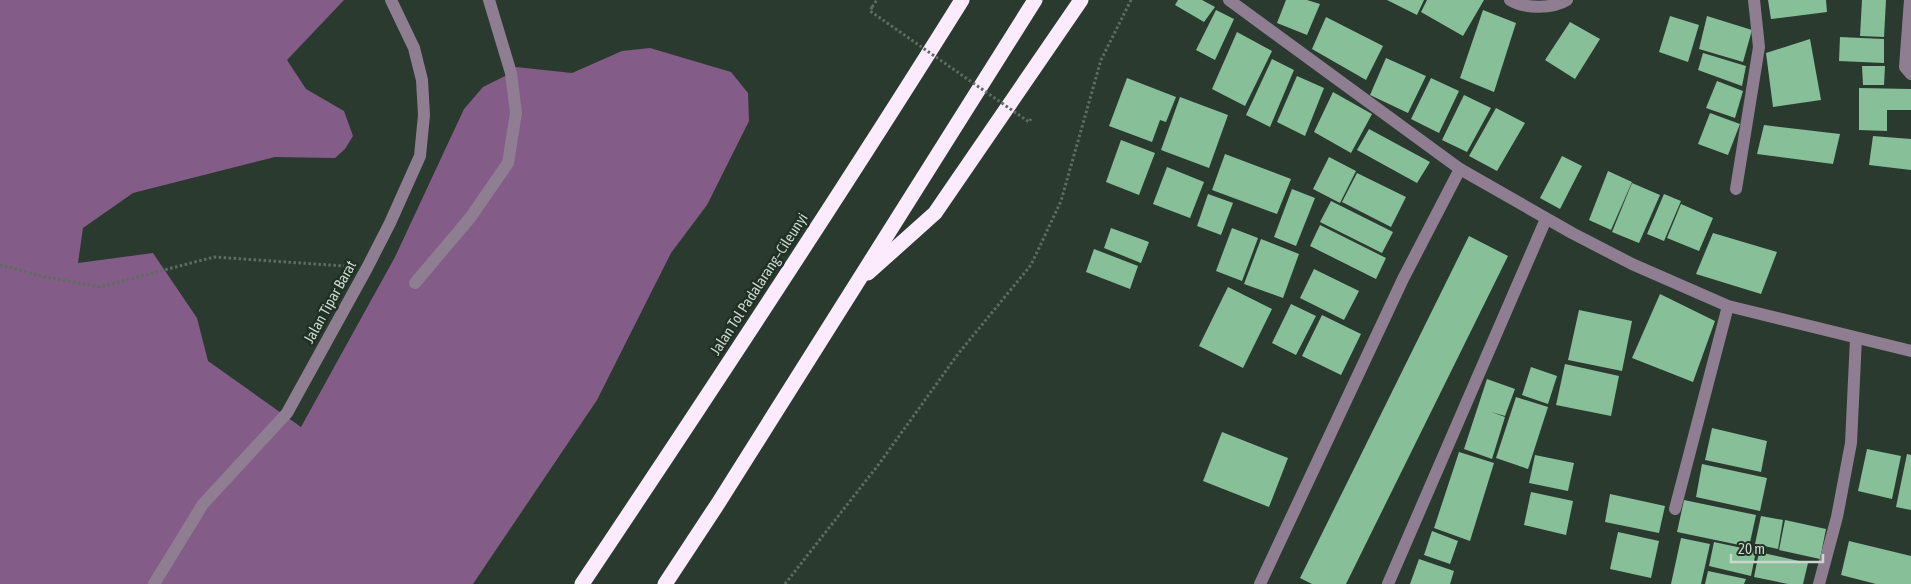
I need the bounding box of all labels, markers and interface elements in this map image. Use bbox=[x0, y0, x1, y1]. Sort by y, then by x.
street label: Jalan Tol Padalarang–Cileunyi bbox=[706, 210, 811, 358]
street label: Jalan Tipar Barat bbox=[300, 257, 359, 346]
scale bar bbox=[1731, 532, 1824, 564]
text: 20 m bbox=[1738, 540, 1765, 557]

